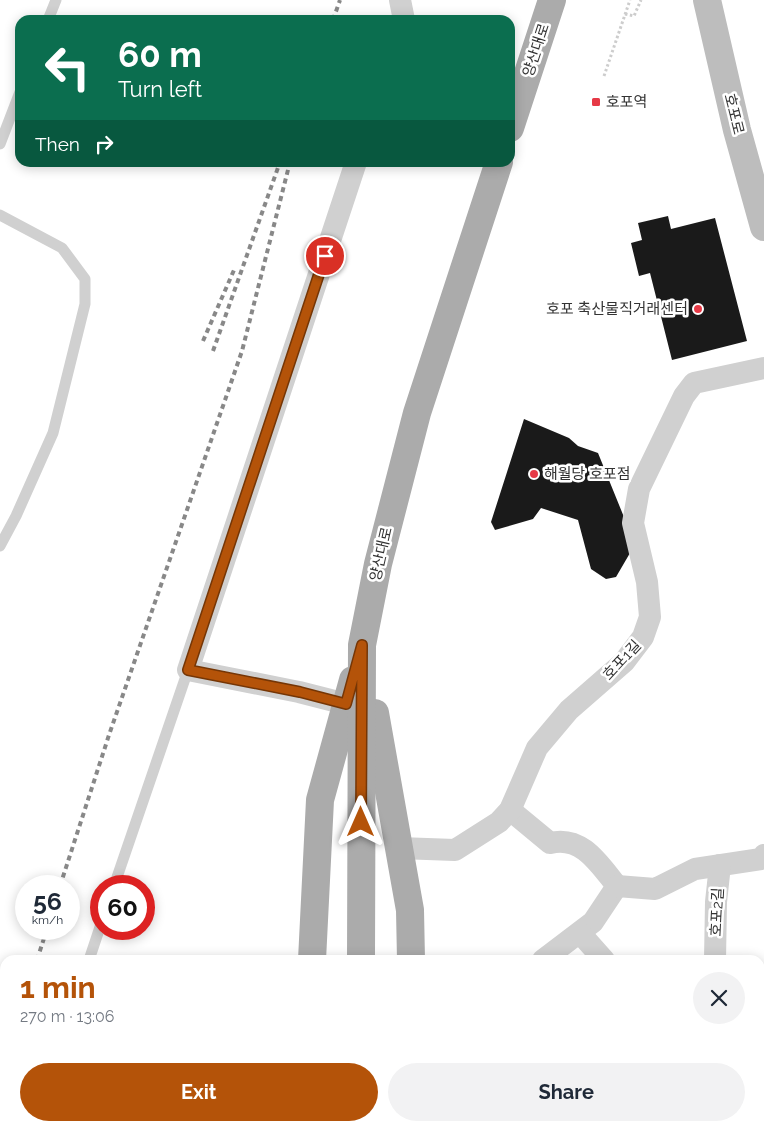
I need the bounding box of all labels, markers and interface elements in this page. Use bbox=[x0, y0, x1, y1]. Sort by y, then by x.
street label: 양산대로 bbox=[519, 21, 553, 79]
text: 60 m bbox=[118, 34, 202, 75]
icon: left bbox=[35, 35, 100, 100]
text: Turn left bbox=[118, 76, 202, 102]
street label: 호포로 bbox=[720, 92, 748, 136]
place label: 호포역 bbox=[606, 93, 647, 111]
marker: 호포역 bbox=[590, 96, 602, 108]
icon: right bbox=[90, 130, 118, 158]
text: Then bbox=[35, 133, 80, 155]
pin bbox=[304, 235, 346, 277]
icon: arrive bbox=[311, 242, 339, 270]
place label: 호포 축산물직거래센터 bbox=[546, 300, 688, 318]
marker: 호포 축산물직거래센터 bbox=[692, 303, 704, 315]
place label: 해월당 호포점 bbox=[544, 465, 631, 483]
marker: 해월당 호포점 bbox=[528, 468, 540, 480]
street label: 양산대로 bbox=[366, 525, 396, 583]
street label: 호포1길 bbox=[599, 636, 645, 684]
position arrow bbox=[334, 795, 386, 847]
speed limit sign: 60 bbox=[90, 875, 155, 940]
text: 56 bbox=[33, 886, 62, 916]
street label: 호포2길 bbox=[707, 887, 727, 937]
text: km/h bbox=[32, 913, 63, 927]
text: 1 min bbox=[20, 970, 96, 1005]
button: close bbox=[693, 972, 745, 1024]
text: 270 m · 13:06 bbox=[20, 1007, 114, 1026]
button: Exit bbox=[20, 1063, 378, 1121]
button: Share bbox=[388, 1063, 745, 1121]

